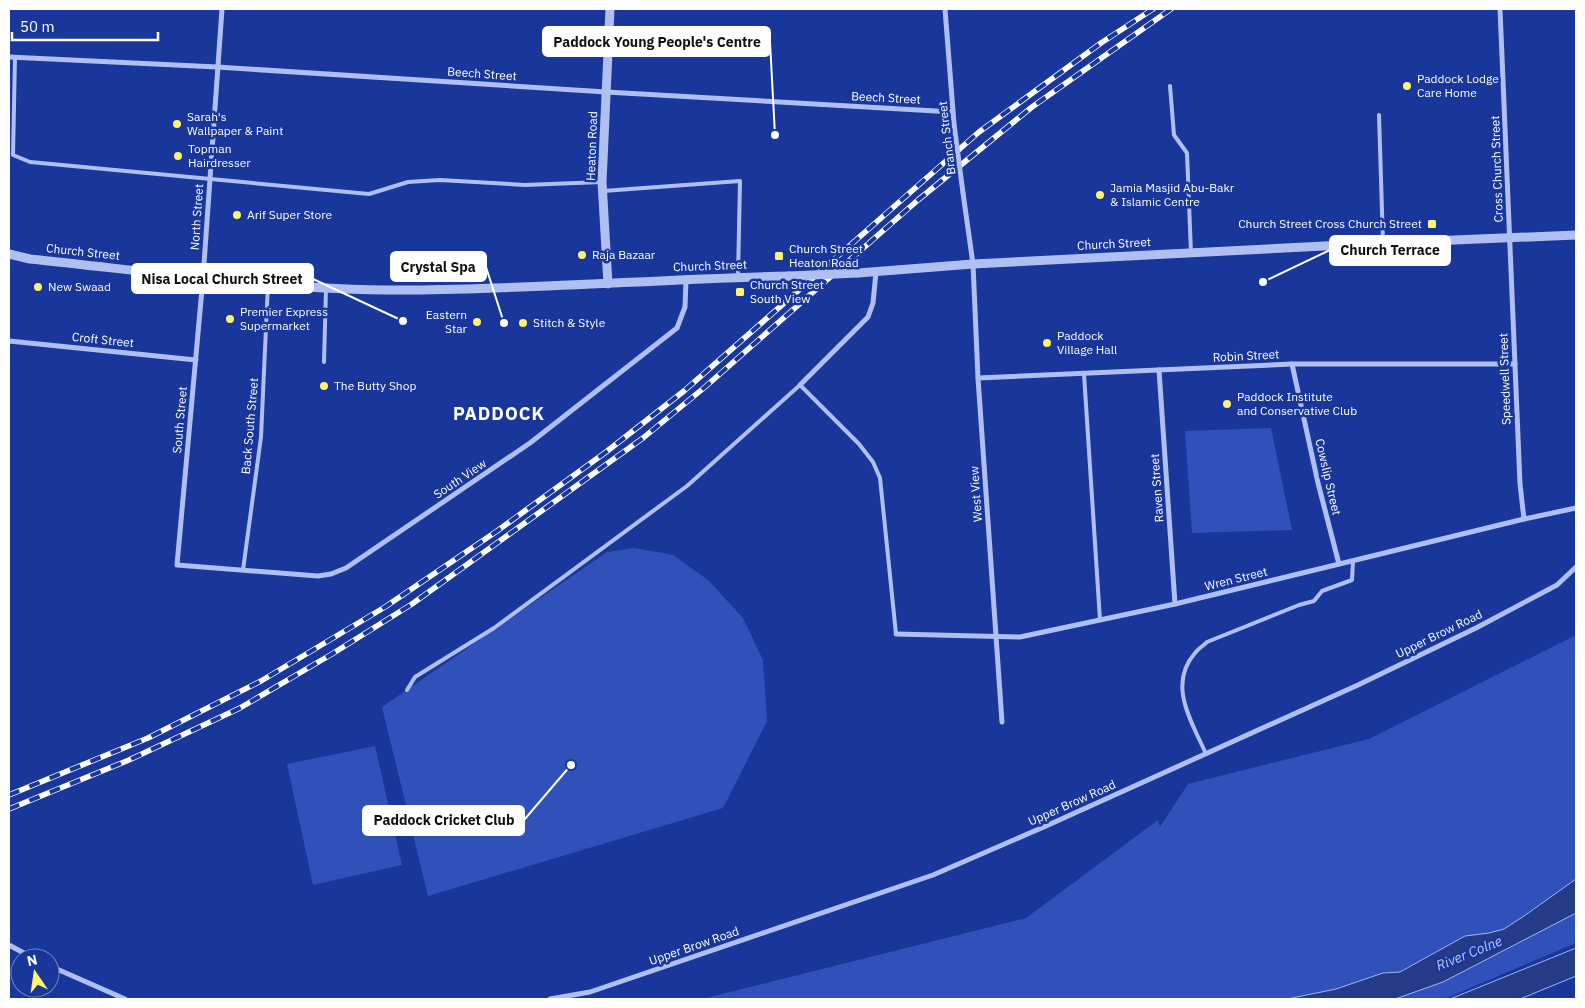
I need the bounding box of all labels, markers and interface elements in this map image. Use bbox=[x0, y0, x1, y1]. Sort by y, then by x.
scale bar bbox=[12, 10, 159, 42]
text: 50 m bbox=[20, 17, 55, 36]
callout: Paddock Young People's Centre bbox=[543, 27, 770, 56]
text: Paddock Young People's Centre bbox=[553, 33, 761, 51]
street label: Beech Street bbox=[447, 64, 517, 83]
place label: Paddock Lodge Care Home bbox=[1417, 71, 1499, 100]
marker: Paddock Lodge Care Home bbox=[1401, 80, 1413, 92]
street label: Beech Street bbox=[851, 88, 921, 107]
street label: Branch Street bbox=[935, 100, 958, 176]
place label: Sarah's Wallpaper & Paint bbox=[187, 109, 283, 138]
street label: Heaton Road bbox=[583, 111, 600, 181]
street label: Cross Church Street bbox=[1487, 115, 1506, 223]
marker: Sarah's Wallpaper & Paint bbox=[171, 118, 183, 130]
place label: Topman Hairdresser bbox=[188, 141, 251, 170]
marker: Topman Hairdresser bbox=[172, 150, 184, 162]
place label: Jamia Masjid Abu-Bakr & Islamic Centre bbox=[1110, 180, 1235, 209]
street label: North Street bbox=[187, 183, 206, 251]
marker: Jamia Masjid Abu-Bakr & Islamic Centre bbox=[1094, 189, 1106, 201]
place label: Arif Super Store bbox=[247, 207, 333, 222]
marker: Arif Super Store bbox=[231, 209, 243, 221]
place label: Church Street Cross Church Street bbox=[1238, 216, 1422, 231]
marker: Church Street Cross Church Street bbox=[1426, 218, 1438, 230]
street label: Church Street bbox=[1077, 234, 1151, 253]
callout: Church Terrace bbox=[1330, 236, 1450, 265]
street label: Church Street bbox=[45, 240, 121, 263]
place label: Church Street Heaton Road bbox=[789, 241, 863, 270]
text: Church Terrace bbox=[1340, 241, 1440, 259]
place label: Raja Bazaar bbox=[592, 247, 656, 262]
marker: Raja Bazaar bbox=[576, 249, 588, 261]
marker: Church Street Heaton Road bbox=[773, 250, 785, 262]
callout: Crystal Spa bbox=[391, 252, 486, 281]
street label: Church Street bbox=[673, 257, 747, 274]
text: Crystal Spa bbox=[400, 258, 476, 276]
callout: Nisa Local Church Street bbox=[132, 264, 313, 293]
text: Nisa Local Church Street bbox=[141, 270, 303, 288]
place label: Church Street South View bbox=[750, 277, 824, 306]
place label: New Swaad bbox=[48, 279, 111, 294]
marker: New Swaad bbox=[32, 281, 44, 293]
marker: Church Street South View bbox=[734, 286, 746, 298]
place label: Premier Express Supermarket bbox=[240, 304, 328, 333]
place label: Eastern Star bbox=[426, 307, 468, 336]
marker: Premier Express Supermarket bbox=[224, 313, 236, 325]
place label: Stitch & Style bbox=[533, 315, 606, 330]
marker: Eastern Star bbox=[471, 316, 483, 328]
marker: Stitch & Style bbox=[517, 317, 529, 329]
place label: Paddock Village Hall bbox=[1057, 328, 1117, 357]
street label: Croft Street bbox=[71, 329, 135, 350]
street label: Speedwell Street bbox=[1495, 333, 1514, 425]
marker: Paddock Village Hall bbox=[1041, 337, 1053, 349]
street label: Robin Street bbox=[1212, 346, 1280, 365]
street label: Back South Street bbox=[238, 377, 261, 475]
place label: The Butty Shop bbox=[334, 378, 416, 393]
marker: The Butty Shop bbox=[318, 380, 330, 392]
street label: South Street bbox=[169, 386, 190, 454]
place label: Paddock Institute and Conservative Club bbox=[1237, 389, 1357, 418]
marker: Paddock Institute and Conservative Club bbox=[1221, 398, 1233, 410]
district label: PADDOCK bbox=[453, 402, 545, 425]
street label: Cowslip Street bbox=[1312, 437, 1345, 517]
street label: Raven Street bbox=[1147, 453, 1166, 523]
street label: South View bbox=[430, 455, 489, 502]
street label: West View bbox=[966, 466, 985, 522]
street label: Wren Street bbox=[1203, 563, 1269, 594]
street label: Upper Brow Road bbox=[1393, 606, 1484, 661]
street label: Upper Brow Road bbox=[1026, 777, 1118, 829]
callout: Paddock Cricket Club bbox=[363, 806, 524, 835]
text: Paddock Cricket Club bbox=[374, 811, 514, 829]
street label: Upper Brow Road bbox=[647, 923, 741, 968]
water label: River Colne bbox=[1433, 932, 1505, 974]
north arrow bbox=[10, 948, 60, 998]
text: N bbox=[25, 950, 39, 970]

